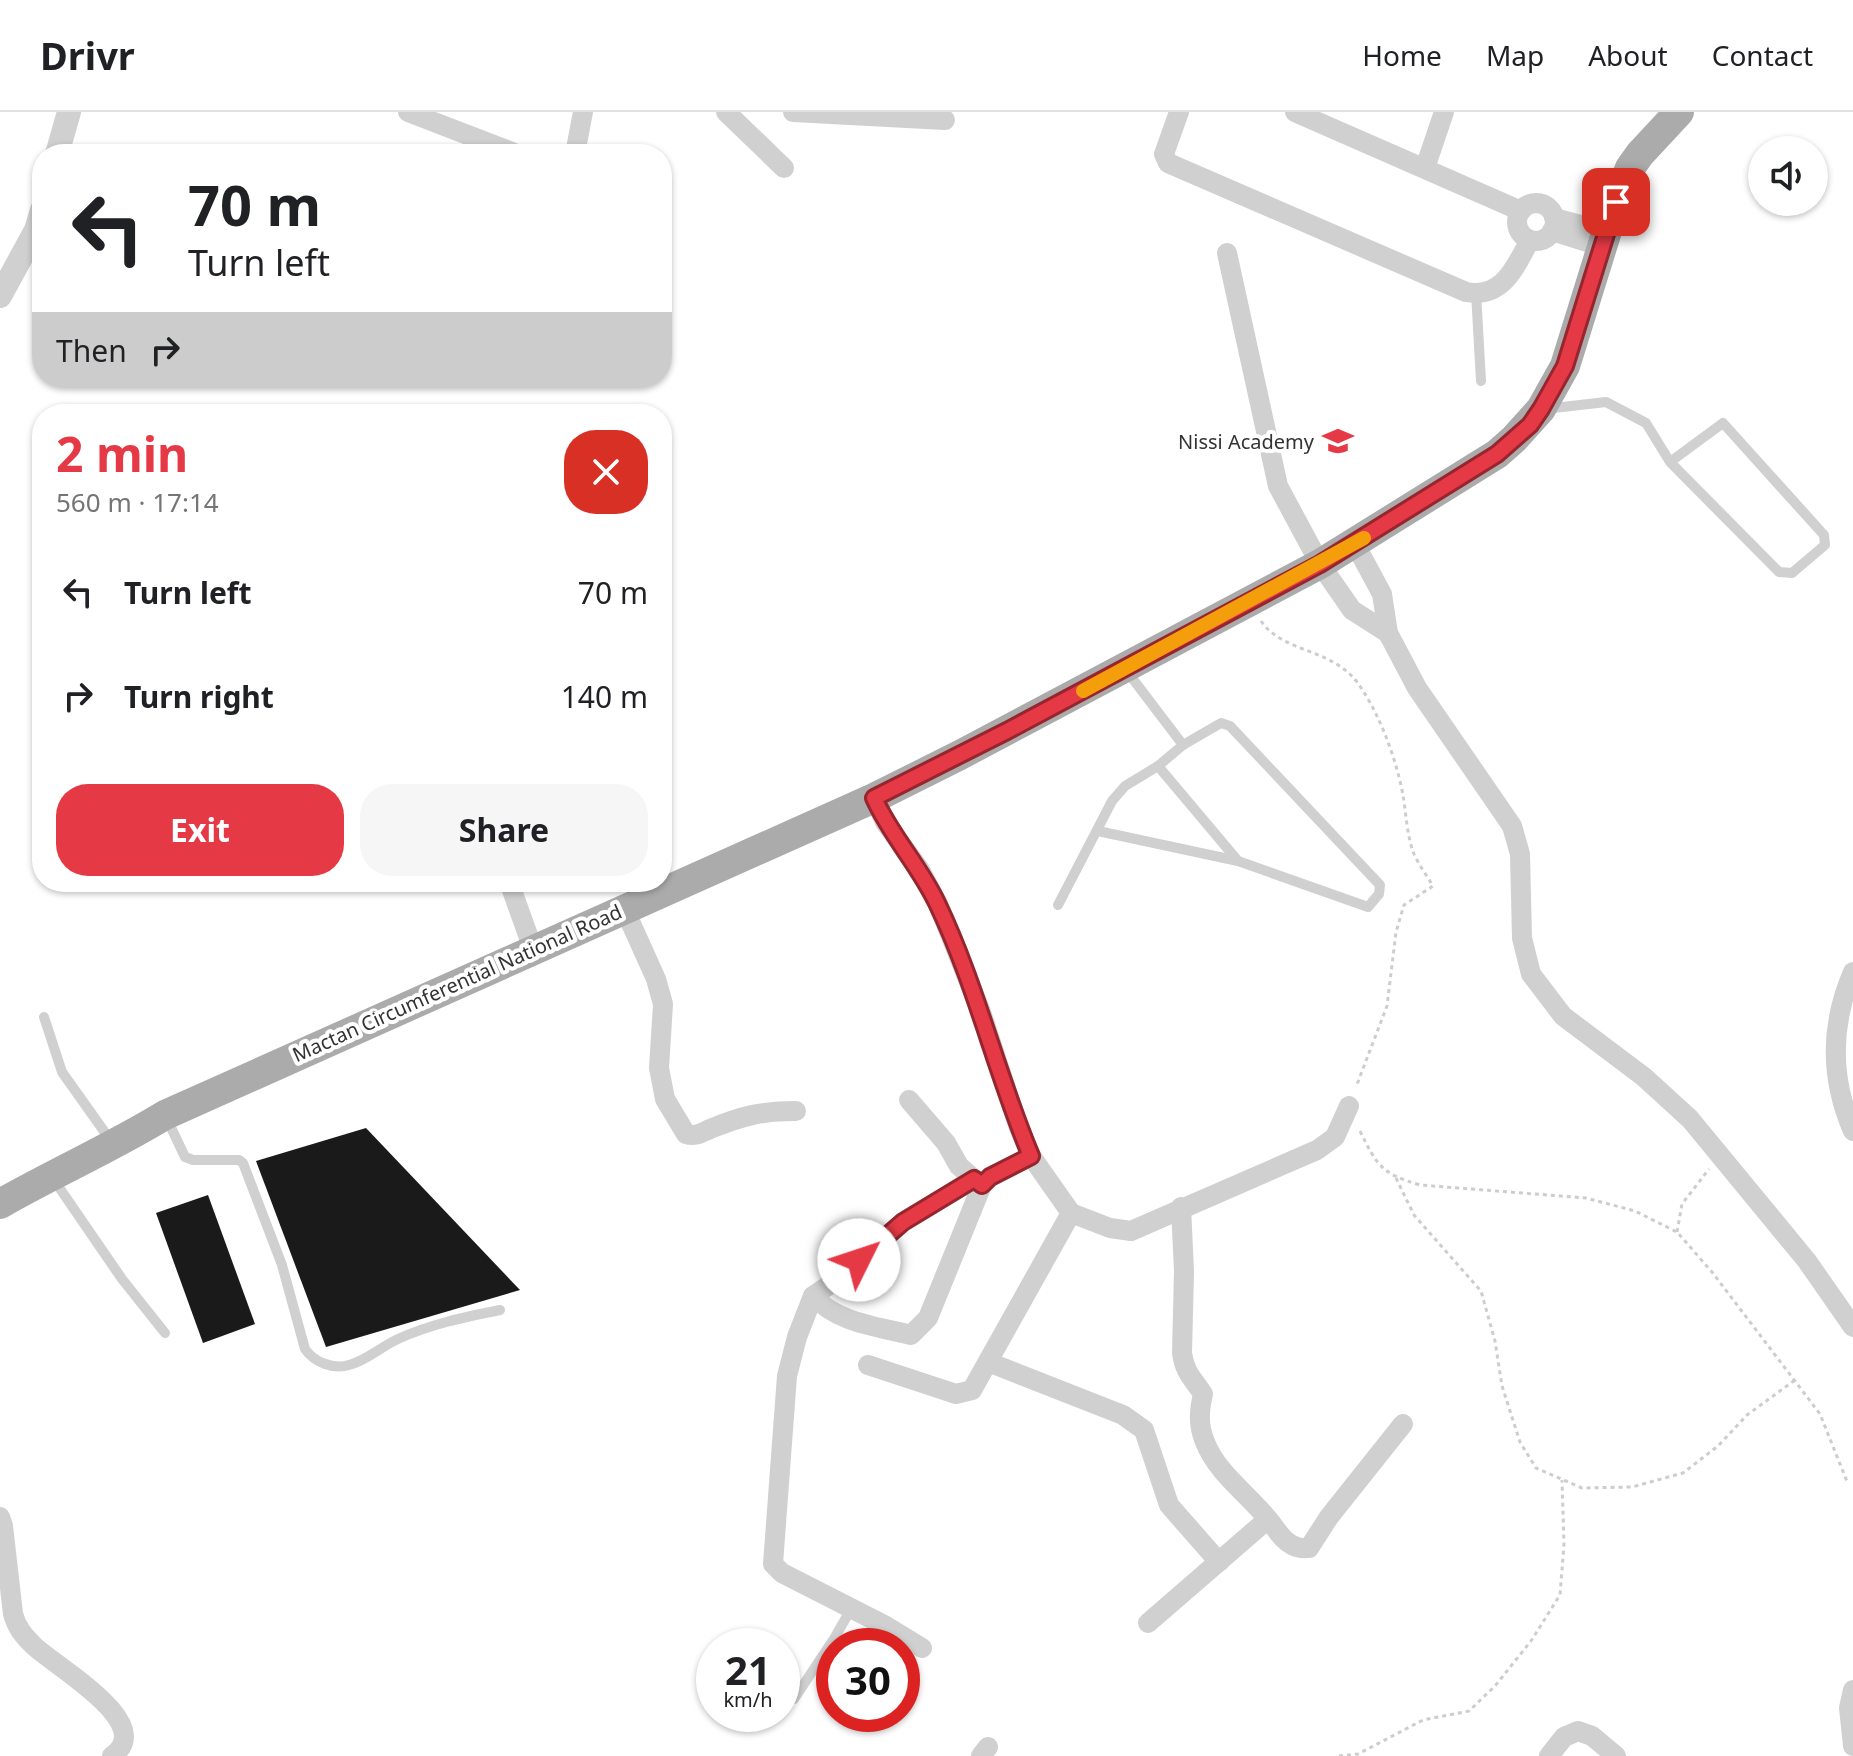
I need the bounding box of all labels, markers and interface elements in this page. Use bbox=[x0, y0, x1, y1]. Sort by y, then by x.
text: Drivr bbox=[40, 29, 135, 81]
text: Home bbox=[1362, 36, 1442, 74]
text: Map bbox=[1486, 36, 1544, 74]
text: About bbox=[1588, 36, 1668, 74]
text: Contact bbox=[1712, 36, 1813, 74]
map controls bbox=[1748, 136, 1828, 216]
button: sound bbox=[1748, 136, 1828, 216]
text: 70 m bbox=[188, 166, 321, 242]
pin bbox=[1582, 168, 1650, 236]
icon: left bbox=[56, 176, 160, 280]
icon: arrive bbox=[1594, 180, 1638, 224]
text: Turn left bbox=[188, 238, 330, 287]
icon: right bbox=[143, 328, 187, 372]
text: Then bbox=[56, 330, 127, 371]
text: 2 min bbox=[56, 421, 188, 486]
school or university icon: Nissi Academy bbox=[1321, 424, 1355, 458]
place label: Nissi Academy bbox=[1178, 428, 1315, 455]
button: close bbox=[564, 430, 648, 514]
text: 560 m · 17:14 bbox=[56, 484, 219, 520]
icon: left bbox=[56, 570, 100, 614]
text: Turn left bbox=[124, 572, 252, 613]
text: 70 m bbox=[578, 572, 648, 613]
icon: right bbox=[56, 674, 100, 718]
text: Turn right bbox=[124, 676, 274, 717]
text: 140 m bbox=[561, 676, 648, 717]
button: Exit bbox=[56, 784, 344, 876]
button: Share bbox=[360, 784, 648, 876]
street label: Mactan Circumferential National Road bbox=[288, 898, 626, 1068]
position arrow bbox=[817, 1218, 901, 1302]
speed limit sign: 30 bbox=[816, 1628, 920, 1732]
text: 21 bbox=[725, 1642, 771, 1697]
text: km/h bbox=[723, 1686, 773, 1713]

